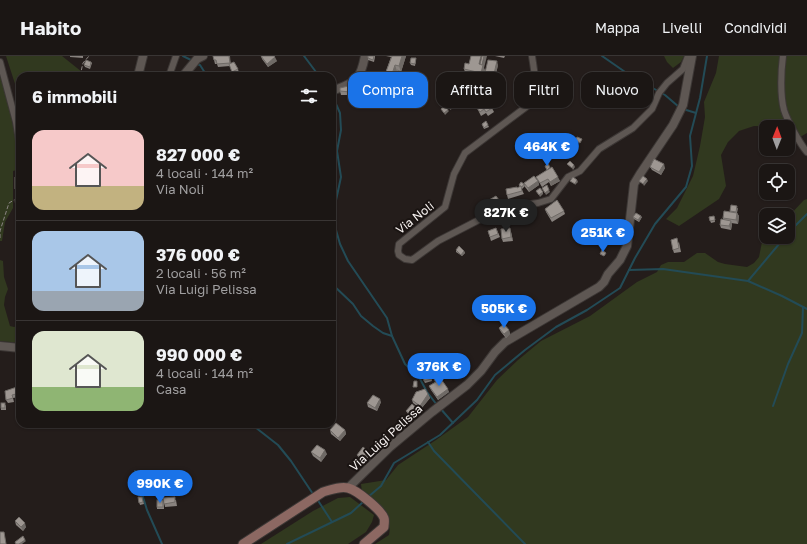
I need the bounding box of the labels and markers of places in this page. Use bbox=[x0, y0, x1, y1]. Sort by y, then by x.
pin: 464K € bbox=[514, 133, 580, 167]
pin: 827K € bbox=[473, 199, 539, 233]
pin: 251K € bbox=[570, 219, 636, 253]
pin: 505K € bbox=[471, 295, 537, 329]
pin: 376K € bbox=[406, 353, 472, 387]
pin: 990K € bbox=[127, 470, 193, 504]

